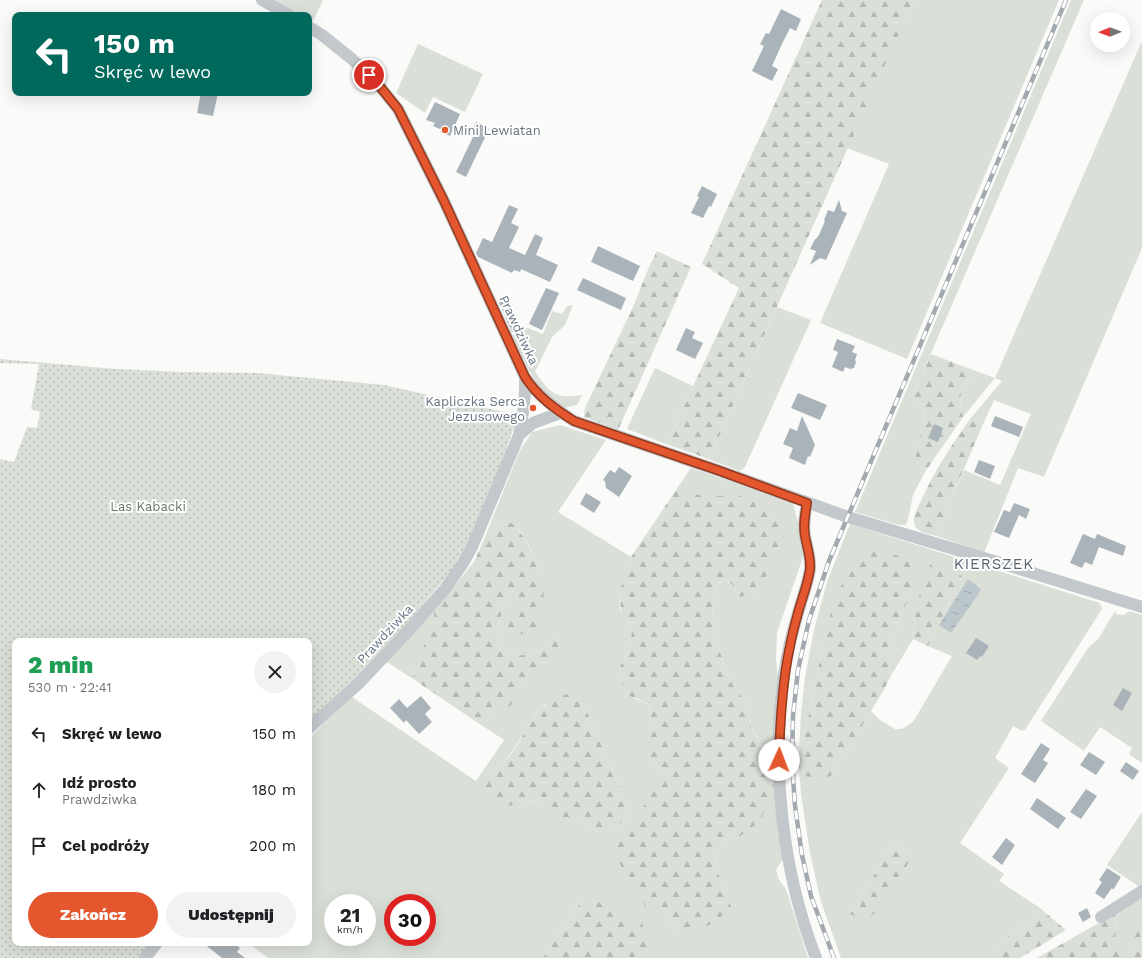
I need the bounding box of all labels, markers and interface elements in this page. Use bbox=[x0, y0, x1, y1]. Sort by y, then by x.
north arrow bbox=[1090, 12, 1130, 52]
map controls bbox=[1090, 12, 1130, 52]
text: 150 m bbox=[94, 27, 175, 60]
icon: left bbox=[28, 28, 80, 80]
pin bbox=[352, 58, 386, 92]
text: Skręć w lewo bbox=[94, 61, 211, 82]
icon: arrive bbox=[358, 64, 380, 86]
place label: Mini Lewiatan bbox=[453, 123, 541, 138]
marker: Mini Lewiatan bbox=[440, 125, 450, 135]
street label: Prawdziwka bbox=[496, 293, 542, 368]
place label: Kapliczka Serca Jezusowego bbox=[425, 394, 526, 424]
marker: Kapliczka Serca Jezusowego bbox=[528, 403, 538, 413]
park label: Las Kabacki bbox=[110, 499, 186, 514]
district label: KIERSZEK bbox=[954, 555, 1034, 573]
street label: Prawdziwka bbox=[354, 601, 416, 667]
text: 2 min bbox=[28, 651, 93, 679]
button: close bbox=[254, 651, 296, 693]
text: 530 m · 22:41 bbox=[28, 680, 112, 695]
icon: left bbox=[28, 723, 50, 745]
text: Skręć w lewo bbox=[62, 725, 162, 743]
text: 150 m bbox=[253, 725, 296, 743]
position arrow bbox=[758, 739, 800, 781]
text: Idź prosto bbox=[62, 774, 136, 792]
icon: ahead bbox=[28, 779, 50, 801]
text: 180 m bbox=[252, 781, 296, 799]
text: Prawdziwka bbox=[62, 792, 137, 807]
icon: arrive bbox=[28, 835, 50, 857]
text: Cel podróży bbox=[62, 837, 149, 855]
text: 200 m bbox=[249, 837, 296, 855]
button: Zakończ bbox=[28, 892, 158, 938]
button: Udostępnij bbox=[166, 892, 296, 938]
speed limit sign: 30 bbox=[384, 894, 436, 946]
text: 21 bbox=[340, 903, 360, 927]
text: km/h bbox=[337, 924, 363, 935]

